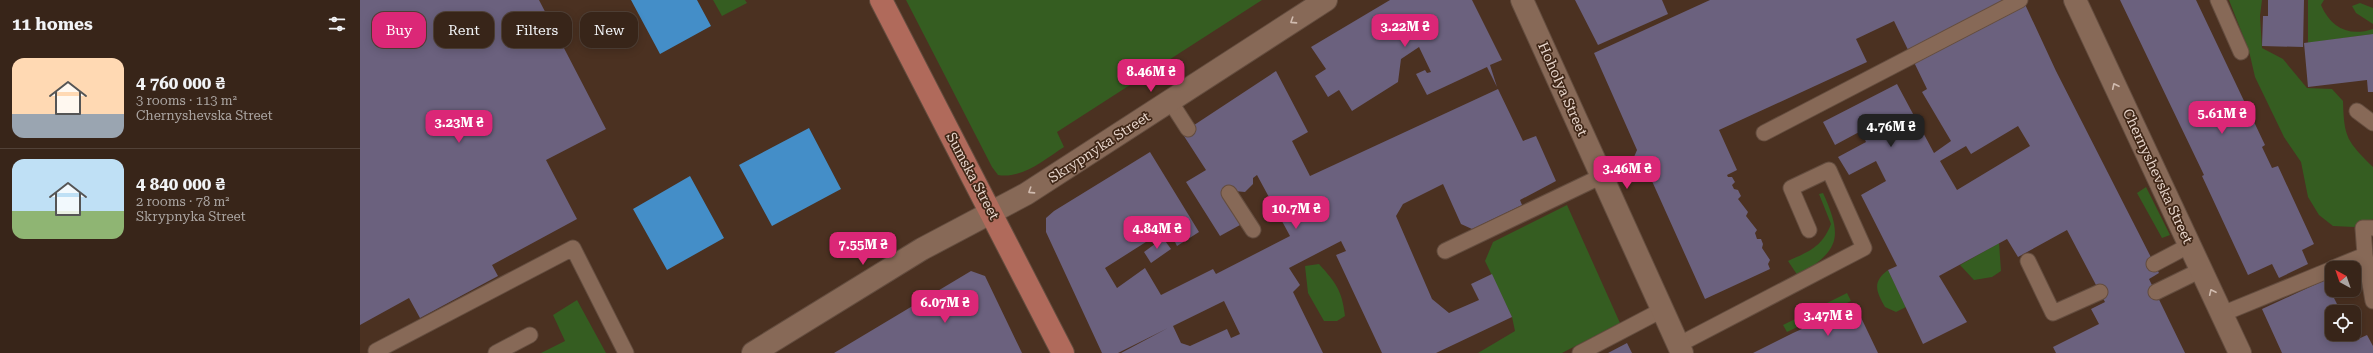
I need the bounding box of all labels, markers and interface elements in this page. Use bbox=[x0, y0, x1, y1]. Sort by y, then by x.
chip: Buy bbox=[372, 12, 426, 48]
chip: Rent bbox=[434, 12, 494, 48]
chip: Filters bbox=[502, 12, 572, 48]
chip: New bbox=[580, 12, 638, 48]
icon: filters bbox=[326, 13, 348, 35]
text: 11 homes bbox=[12, 14, 93, 34]
pin: 3.22M ₴ bbox=[1368, 14, 1442, 48]
one-way arrow bbox=[1290, 16, 1297, 24]
text: 3.22M ₴ bbox=[1380, 19, 1430, 34]
street label: Hoholya Street bbox=[1535, 39, 1591, 139]
pin: 8.46M ₴ bbox=[1114, 59, 1188, 93]
text: 8.46M ₴ bbox=[1126, 64, 1176, 79]
text: 4 760 000 ₴ bbox=[136, 73, 225, 93]
icon: home bbox=[44, 74, 92, 122]
one-way arrow bbox=[2112, 82, 2120, 90]
text: 3 rooms · 113 m² bbox=[136, 93, 237, 108]
pin: 5.61M ₴ bbox=[2185, 101, 2259, 135]
street label: Chernyshevska Street bbox=[2120, 106, 2196, 246]
text: 5.61M ₴ bbox=[2197, 106, 2247, 121]
text: Chernyshevska Street bbox=[136, 108, 273, 123]
street label: Skrypnyka Street bbox=[1045, 108, 1153, 186]
pin: 3.23M ₴ bbox=[422, 110, 496, 144]
pin: 4.76M ₴ bbox=[1854, 114, 1928, 148]
text: 3.23M ₴ bbox=[434, 115, 484, 130]
text: 4.76M ₴ bbox=[1866, 119, 1916, 134]
street label: Sumska Street bbox=[943, 130, 1003, 222]
pin: 3.46M ₴ bbox=[1590, 156, 1664, 190]
text: 3.46M ₴ bbox=[1602, 161, 1652, 176]
text: 4 840 000 ₴ bbox=[136, 174, 225, 194]
icon: home bbox=[44, 175, 92, 223]
one-way arrow bbox=[1028, 186, 1035, 194]
text: 2 rooms · 78 m² bbox=[136, 194, 230, 209]
pin: 10.7M ₴ bbox=[1259, 196, 1333, 230]
text: 10.7M ₴ bbox=[1271, 201, 1321, 216]
text: Skrypnyka Street bbox=[136, 209, 246, 224]
pin: 4.84M ₴ bbox=[1120, 216, 1194, 250]
text: 4.84M ₴ bbox=[1132, 221, 1182, 236]
pin: 7.55M ₴ bbox=[826, 232, 900, 266]
text: 7.55M ₴ bbox=[838, 237, 888, 252]
north arrow bbox=[2325, 261, 2361, 297]
map controls bbox=[2325, 261, 2361, 341]
one-way arrow bbox=[2209, 289, 2217, 297]
pin: 6.07M ₴ bbox=[908, 290, 982, 324]
text: 6.07M ₴ bbox=[920, 295, 970, 310]
pin: 3.47M ₴ bbox=[1791, 303, 1865, 337]
button: locate bbox=[2325, 305, 2361, 341]
text: 3.47M ₴ bbox=[1803, 308, 1853, 323]

